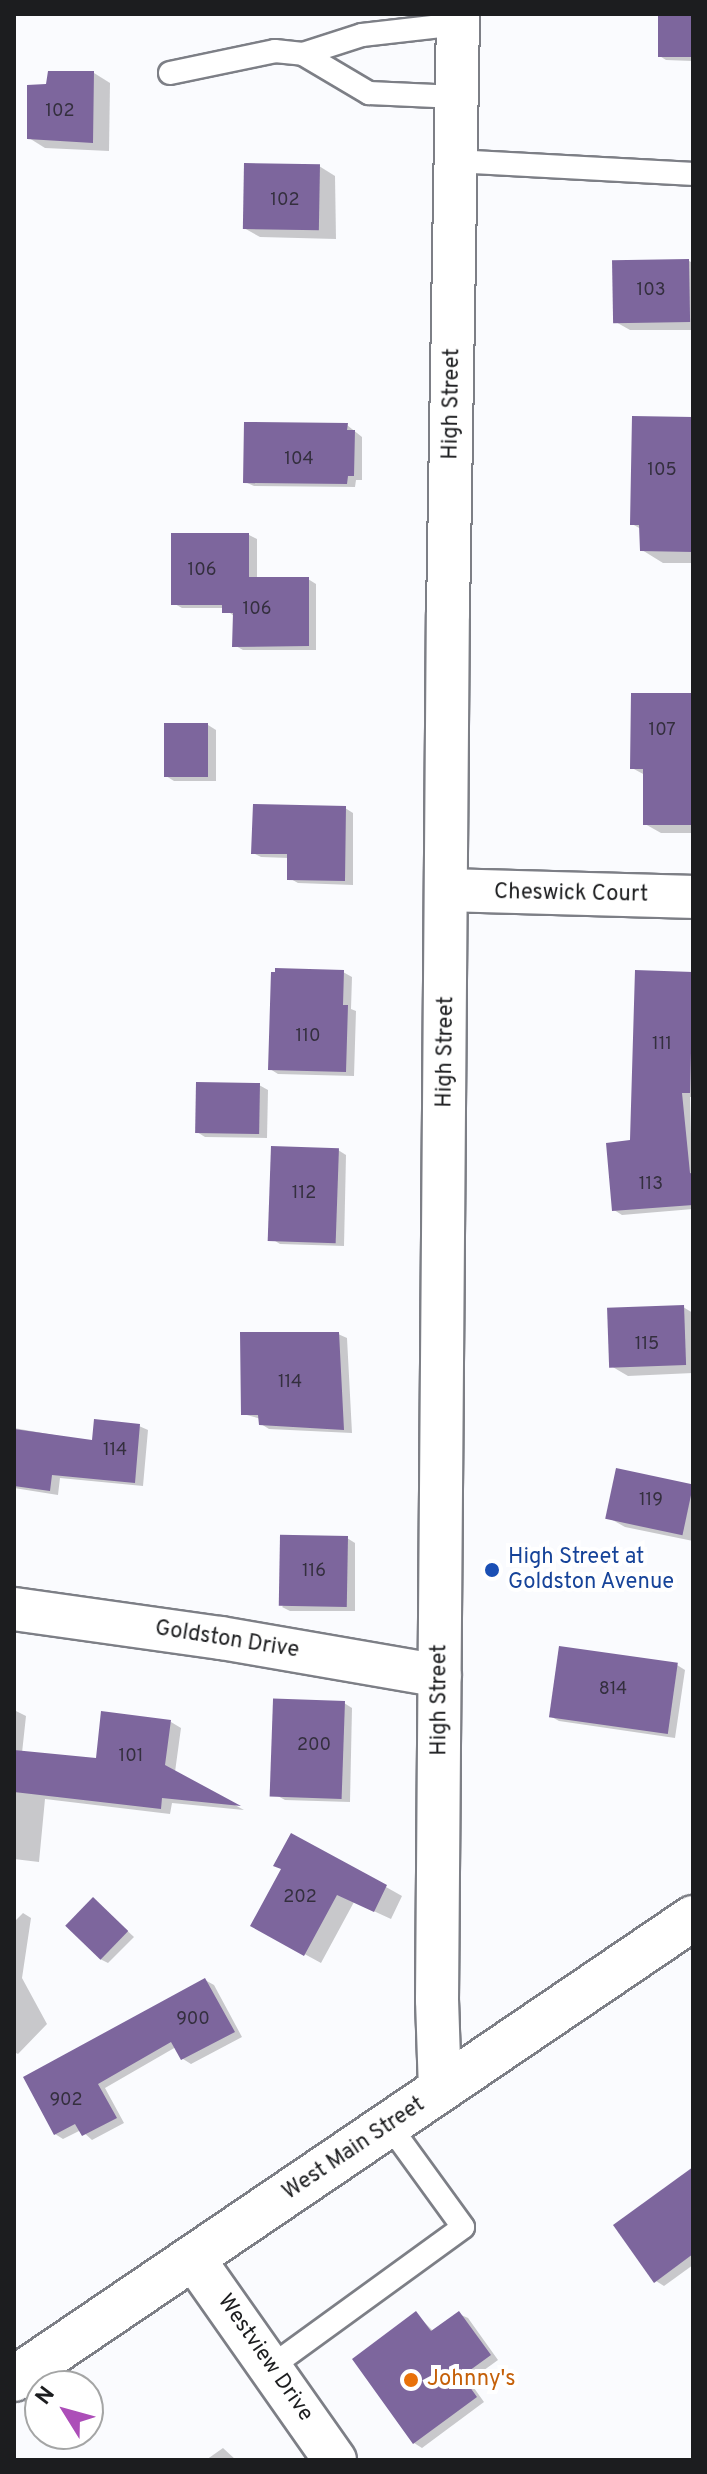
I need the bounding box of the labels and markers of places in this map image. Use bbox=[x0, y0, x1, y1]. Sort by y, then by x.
place label: High Street at Goldston Avenue bbox=[508, 1544, 675, 1596]
marker: High Street at Goldston Avenue bbox=[483, 1561, 501, 1579]
place label: Johnny's bbox=[427, 2367, 516, 2393]
marker: Johnny's bbox=[402, 2371, 420, 2389]

